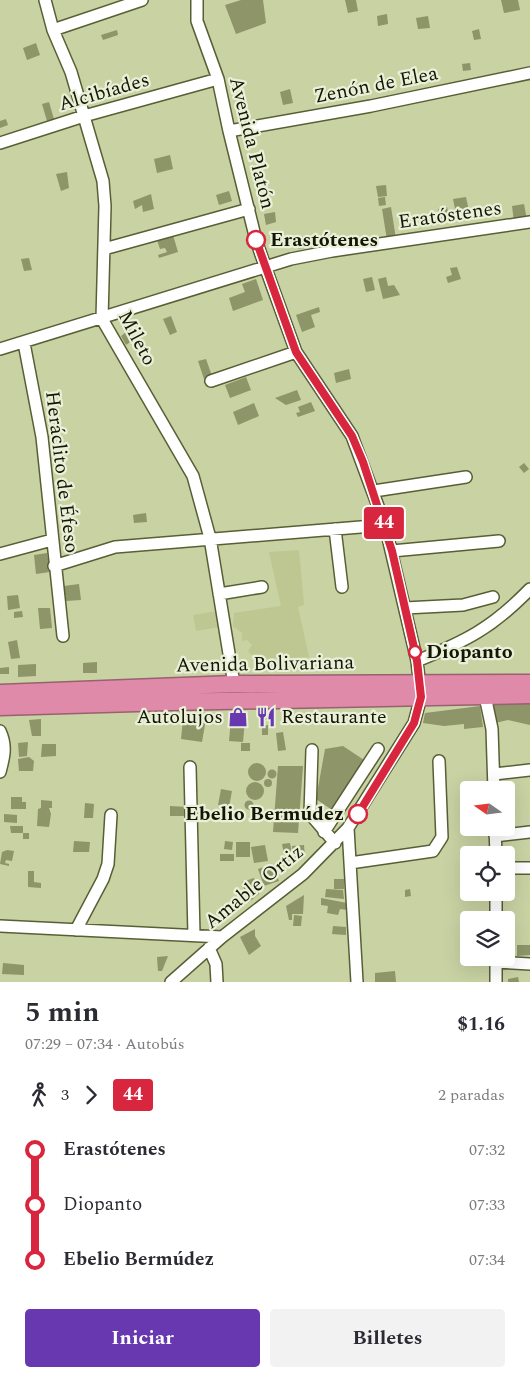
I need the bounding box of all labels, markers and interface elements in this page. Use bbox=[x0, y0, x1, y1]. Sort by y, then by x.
street label: Zenón de Elea bbox=[311, 58, 441, 112]
street label: Alcibíades bbox=[55, 65, 153, 119]
street label: Avenida Platón bbox=[221, 74, 283, 212]
street label: Eratóstenes bbox=[396, 193, 504, 237]
place label: Erastótenes bbox=[270, 225, 378, 255]
marker: Erastótenes bbox=[246, 230, 266, 250]
street label: Mileto bbox=[110, 305, 164, 371]
street label: Heráclito de Éfeso bbox=[37, 389, 87, 555]
line badge: 44 bbox=[362, 507, 406, 539]
text: 44 bbox=[374, 509, 394, 536]
place label: Diopanto bbox=[426, 637, 513, 667]
marker: Diopanto bbox=[408, 645, 422, 659]
street label: Avenida Bolivariana bbox=[176, 647, 355, 681]
place label: Autolujos bbox=[136, 702, 223, 732]
place label: Restaurante bbox=[281, 702, 387, 732]
shop icon: Autolujos bbox=[227, 706, 249, 728]
restaurant icon: Restaurante bbox=[255, 706, 277, 728]
north arrow bbox=[460, 781, 515, 836]
map controls bbox=[460, 781, 515, 966]
place label: Ebelio Bermúdez bbox=[185, 799, 344, 829]
marker: Ebelio Bermúdez bbox=[348, 804, 368, 824]
street label: Amable Ortiz bbox=[198, 837, 310, 937]
button: locate bbox=[460, 846, 515, 901]
button: layers bbox=[460, 911, 515, 966]
text: 5 min bbox=[25, 991, 100, 1034]
text: $1.16 bbox=[457, 1010, 505, 1039]
text: 07:29 – 07:34 · Autobús bbox=[25, 1032, 185, 1056]
icon: walk bbox=[25, 1081, 53, 1109]
icon: forward bbox=[77, 1081, 105, 1109]
text: 44 bbox=[123, 1081, 143, 1108]
text: 3 bbox=[61, 1083, 69, 1107]
text: 2 paradas bbox=[438, 1083, 505, 1107]
text: Erastótenes bbox=[63, 1135, 166, 1164]
text: 07:32 bbox=[469, 1138, 505, 1162]
text: Diopanto bbox=[63, 1190, 142, 1219]
text: 07:33 bbox=[469, 1193, 505, 1217]
text: Ebelio Bermúdez bbox=[63, 1245, 214, 1274]
text: 07:34 bbox=[469, 1248, 505, 1272]
button: Iniciar bbox=[25, 1309, 260, 1367]
button: Billetes bbox=[270, 1309, 505, 1367]

